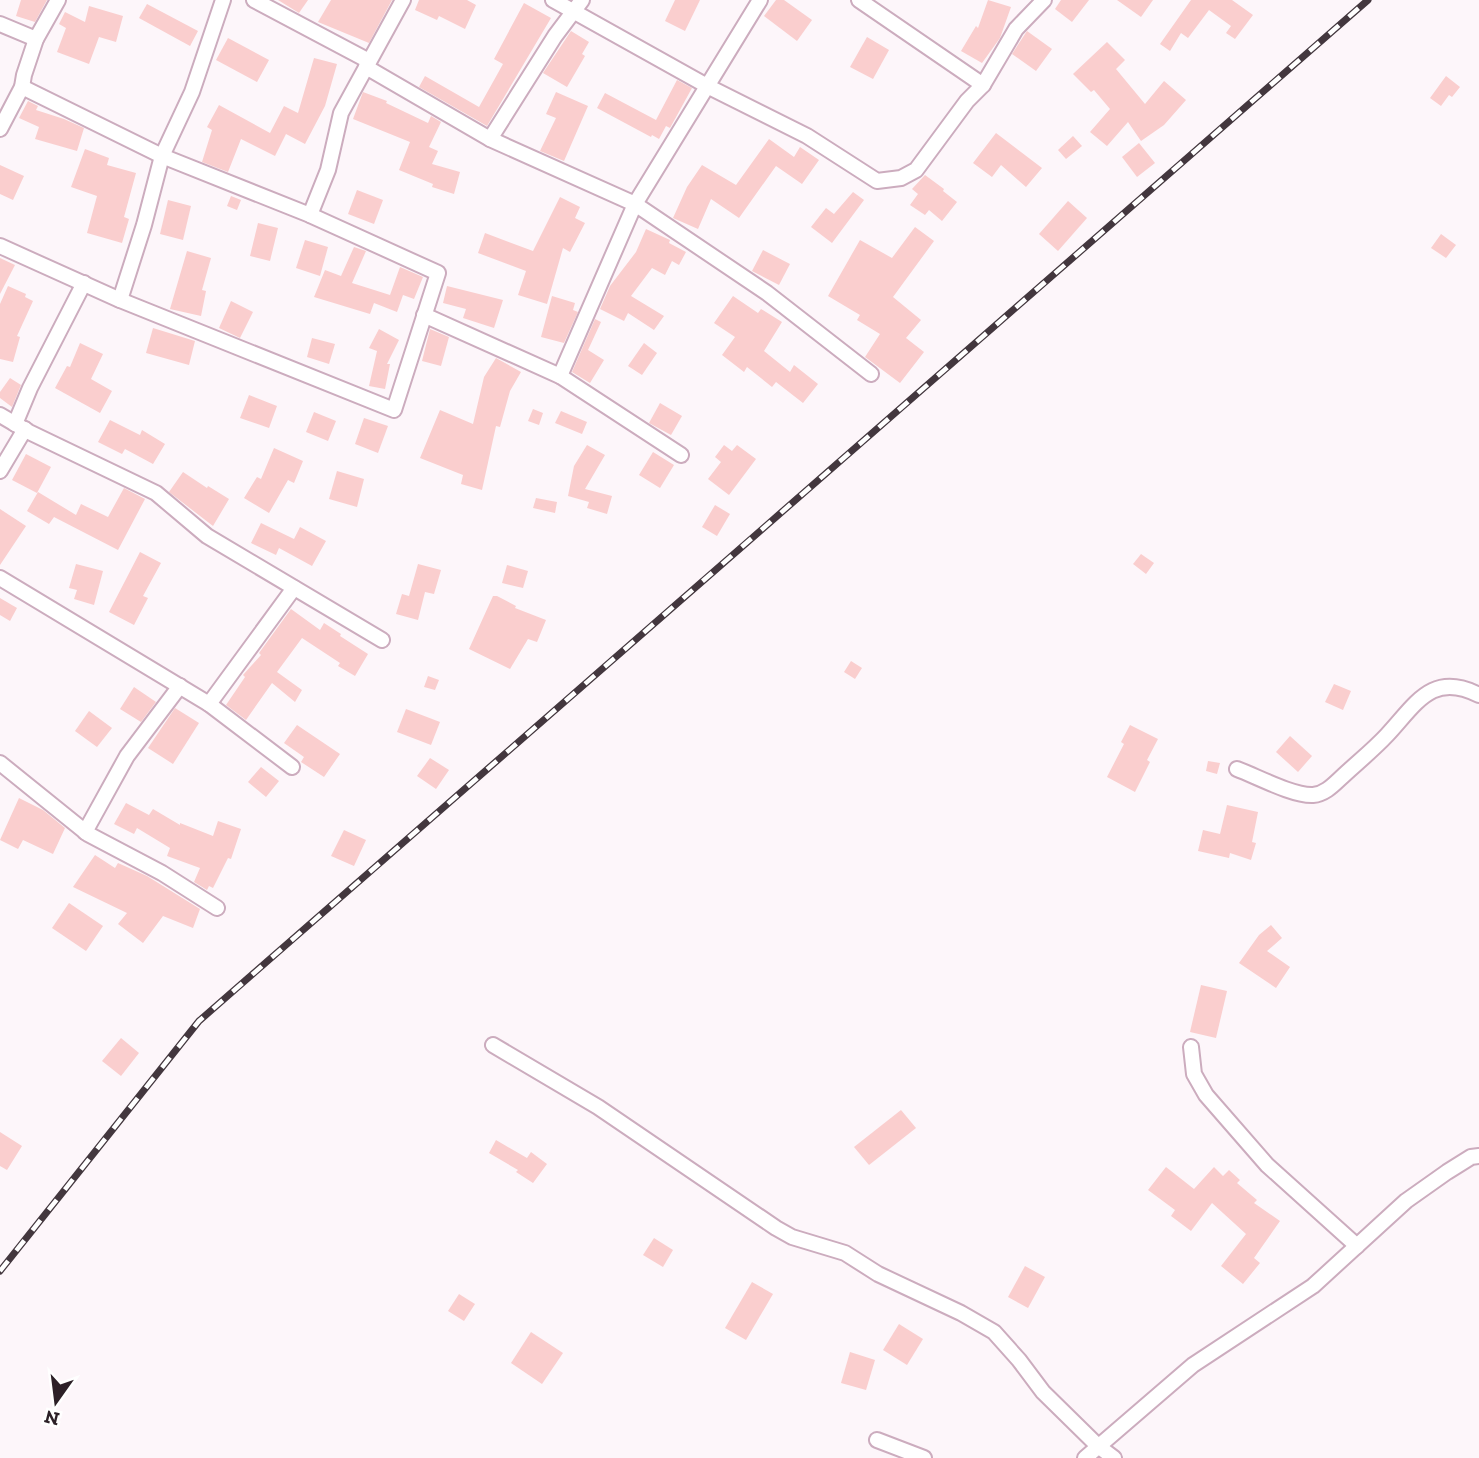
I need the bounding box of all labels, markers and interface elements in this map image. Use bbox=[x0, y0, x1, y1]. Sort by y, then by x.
north arrow bbox=[21, 1367, 91, 1437]
text: N bbox=[42, 1405, 62, 1431]

